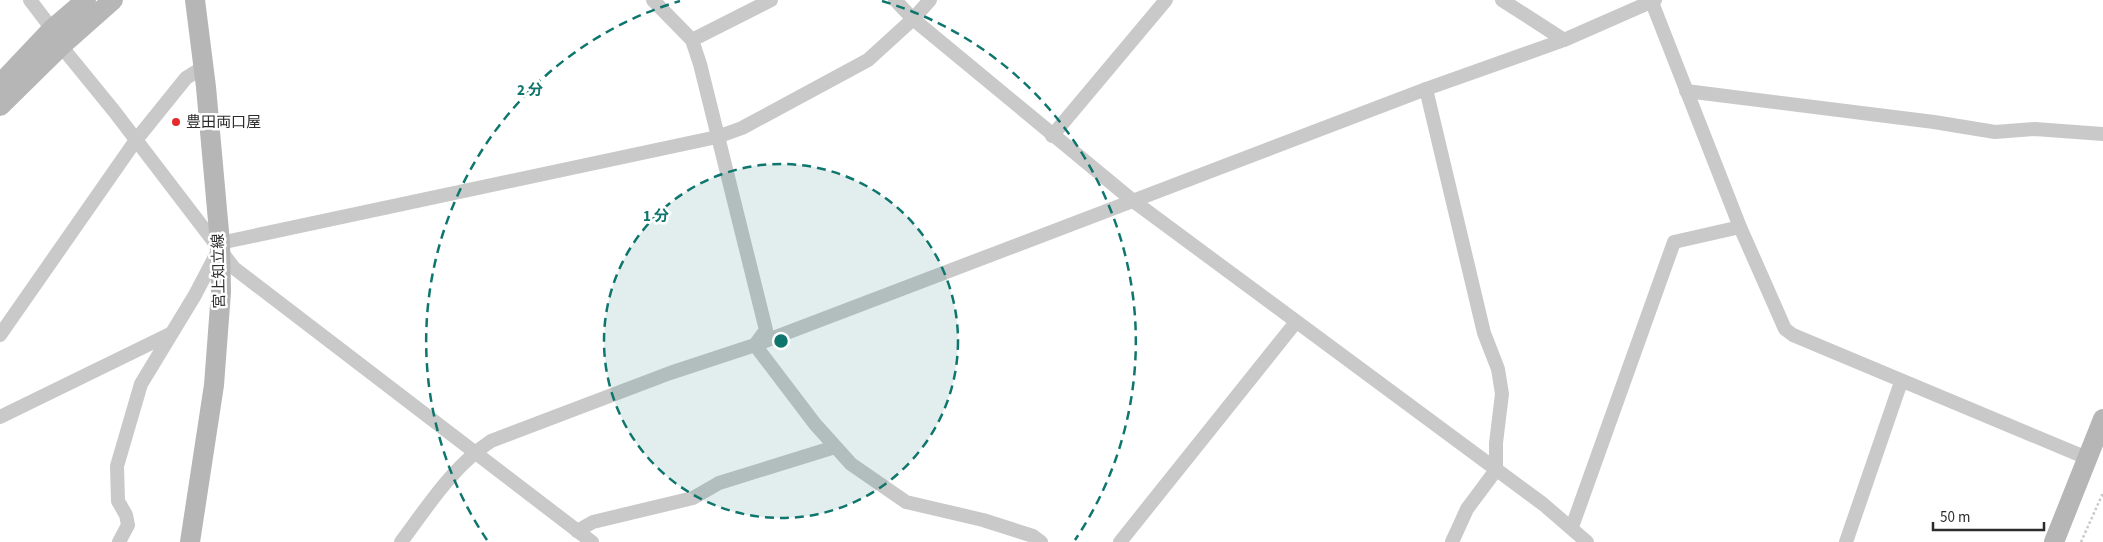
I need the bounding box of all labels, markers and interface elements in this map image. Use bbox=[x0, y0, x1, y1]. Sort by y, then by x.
text: 2 分 bbox=[517, 80, 543, 101]
place label: 豊田両口屋 bbox=[186, 112, 261, 133]
marker: 豊田両口屋 bbox=[170, 116, 182, 128]
text: 1 分 bbox=[643, 206, 669, 227]
street label: 宮上知立線 bbox=[208, 233, 230, 309]
centre of rings bbox=[772, 332, 790, 350]
scale bar bbox=[1933, 500, 2044, 532]
text: 50 m bbox=[1940, 507, 1970, 528]

